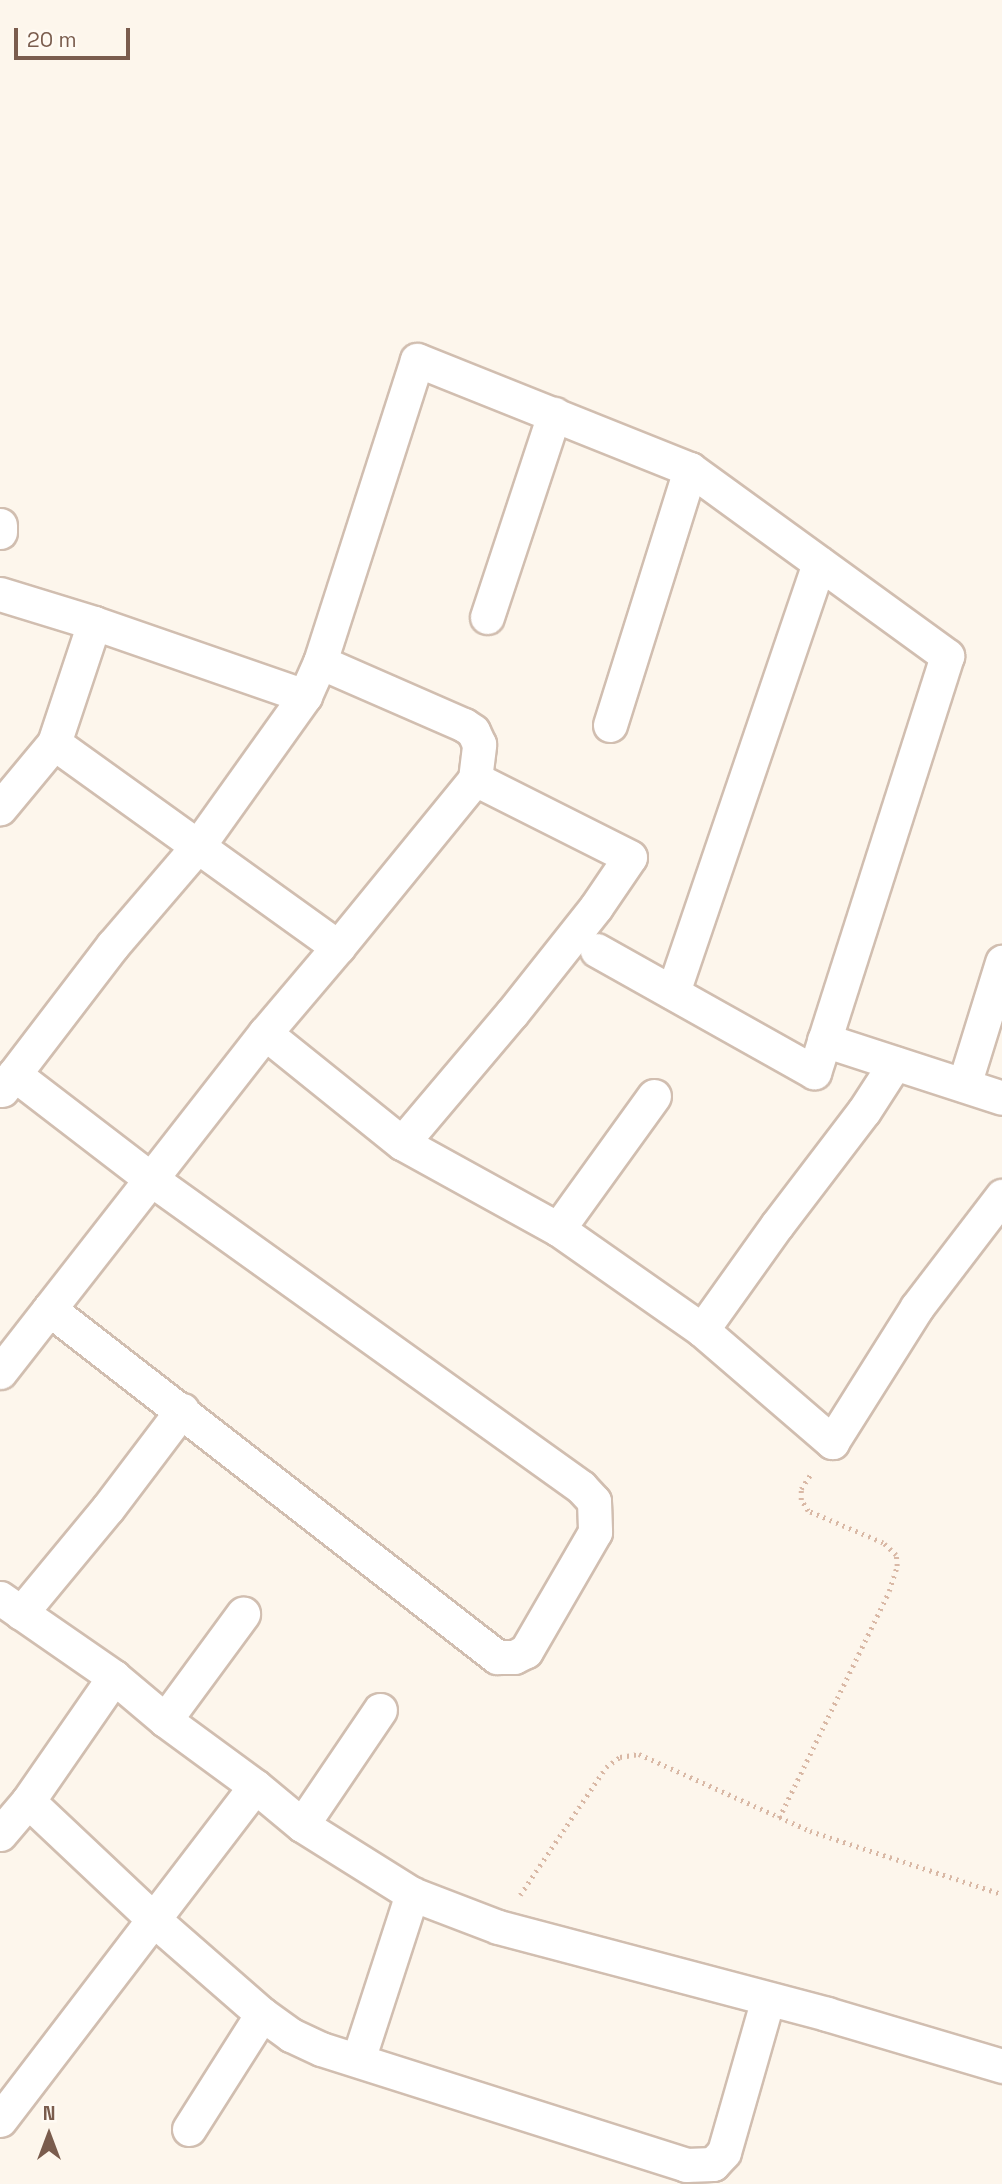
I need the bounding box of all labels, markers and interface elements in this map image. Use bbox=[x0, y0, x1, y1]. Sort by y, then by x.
scale bar bbox=[18, 14, 133, 58]
text: 20 m bbox=[27, 26, 77, 53]
north arrow bbox=[14, 2100, 84, 2170]
text: N bbox=[43, 2101, 55, 2126]

